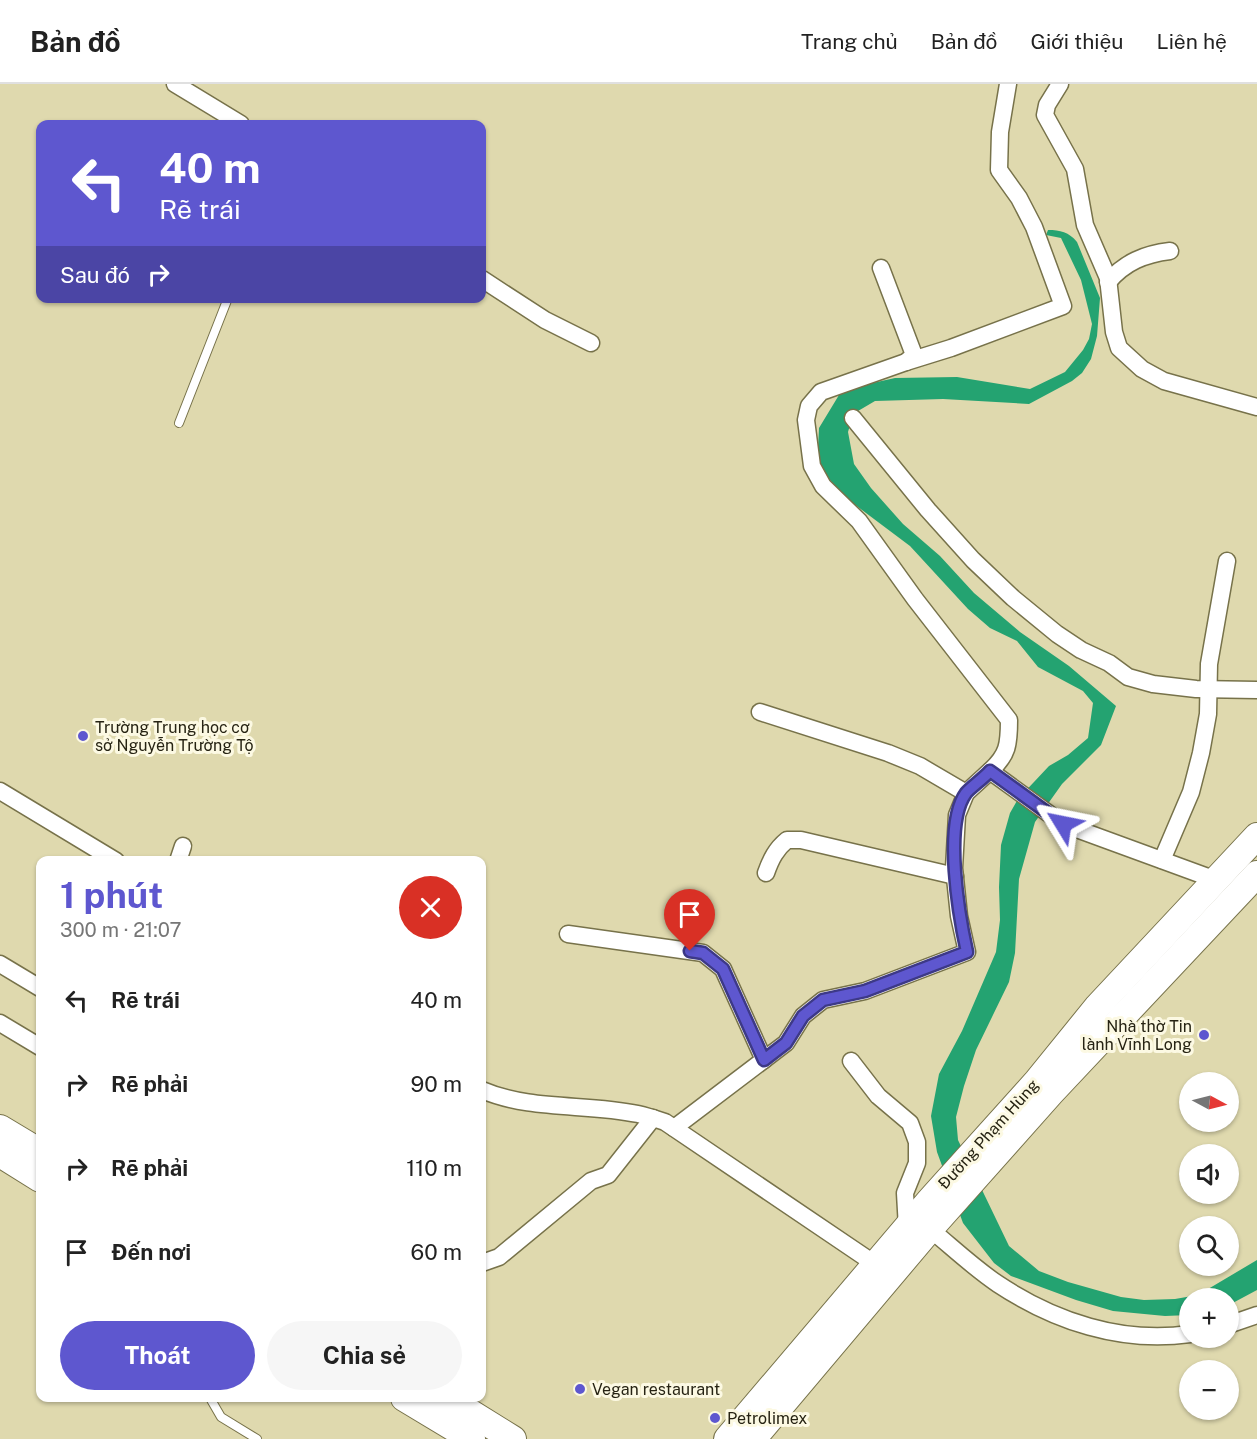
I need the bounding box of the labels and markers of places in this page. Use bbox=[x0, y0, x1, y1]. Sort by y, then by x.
place label: Trường Trung học cơ sở Nguyễn Trường Tộ bbox=[95, 718, 254, 755]
marker: Trường Trung học cơ sở Nguyễn Trường Tộ bbox=[76, 729, 90, 743]
pin bbox=[664, 889, 715, 951]
place label: Nhà thờ Tin lành Vĩnh Long bbox=[1082, 1017, 1192, 1054]
marker: Nhà thờ Tin lành Vĩnh Long bbox=[1197, 1028, 1211, 1042]
place label: Vegan restaurant bbox=[592, 1380, 720, 1399]
marker: Vegan restaurant bbox=[573, 1382, 587, 1396]
place label: Petrolimex bbox=[727, 1409, 807, 1428]
marker: Petrolimex bbox=[708, 1411, 722, 1425]

